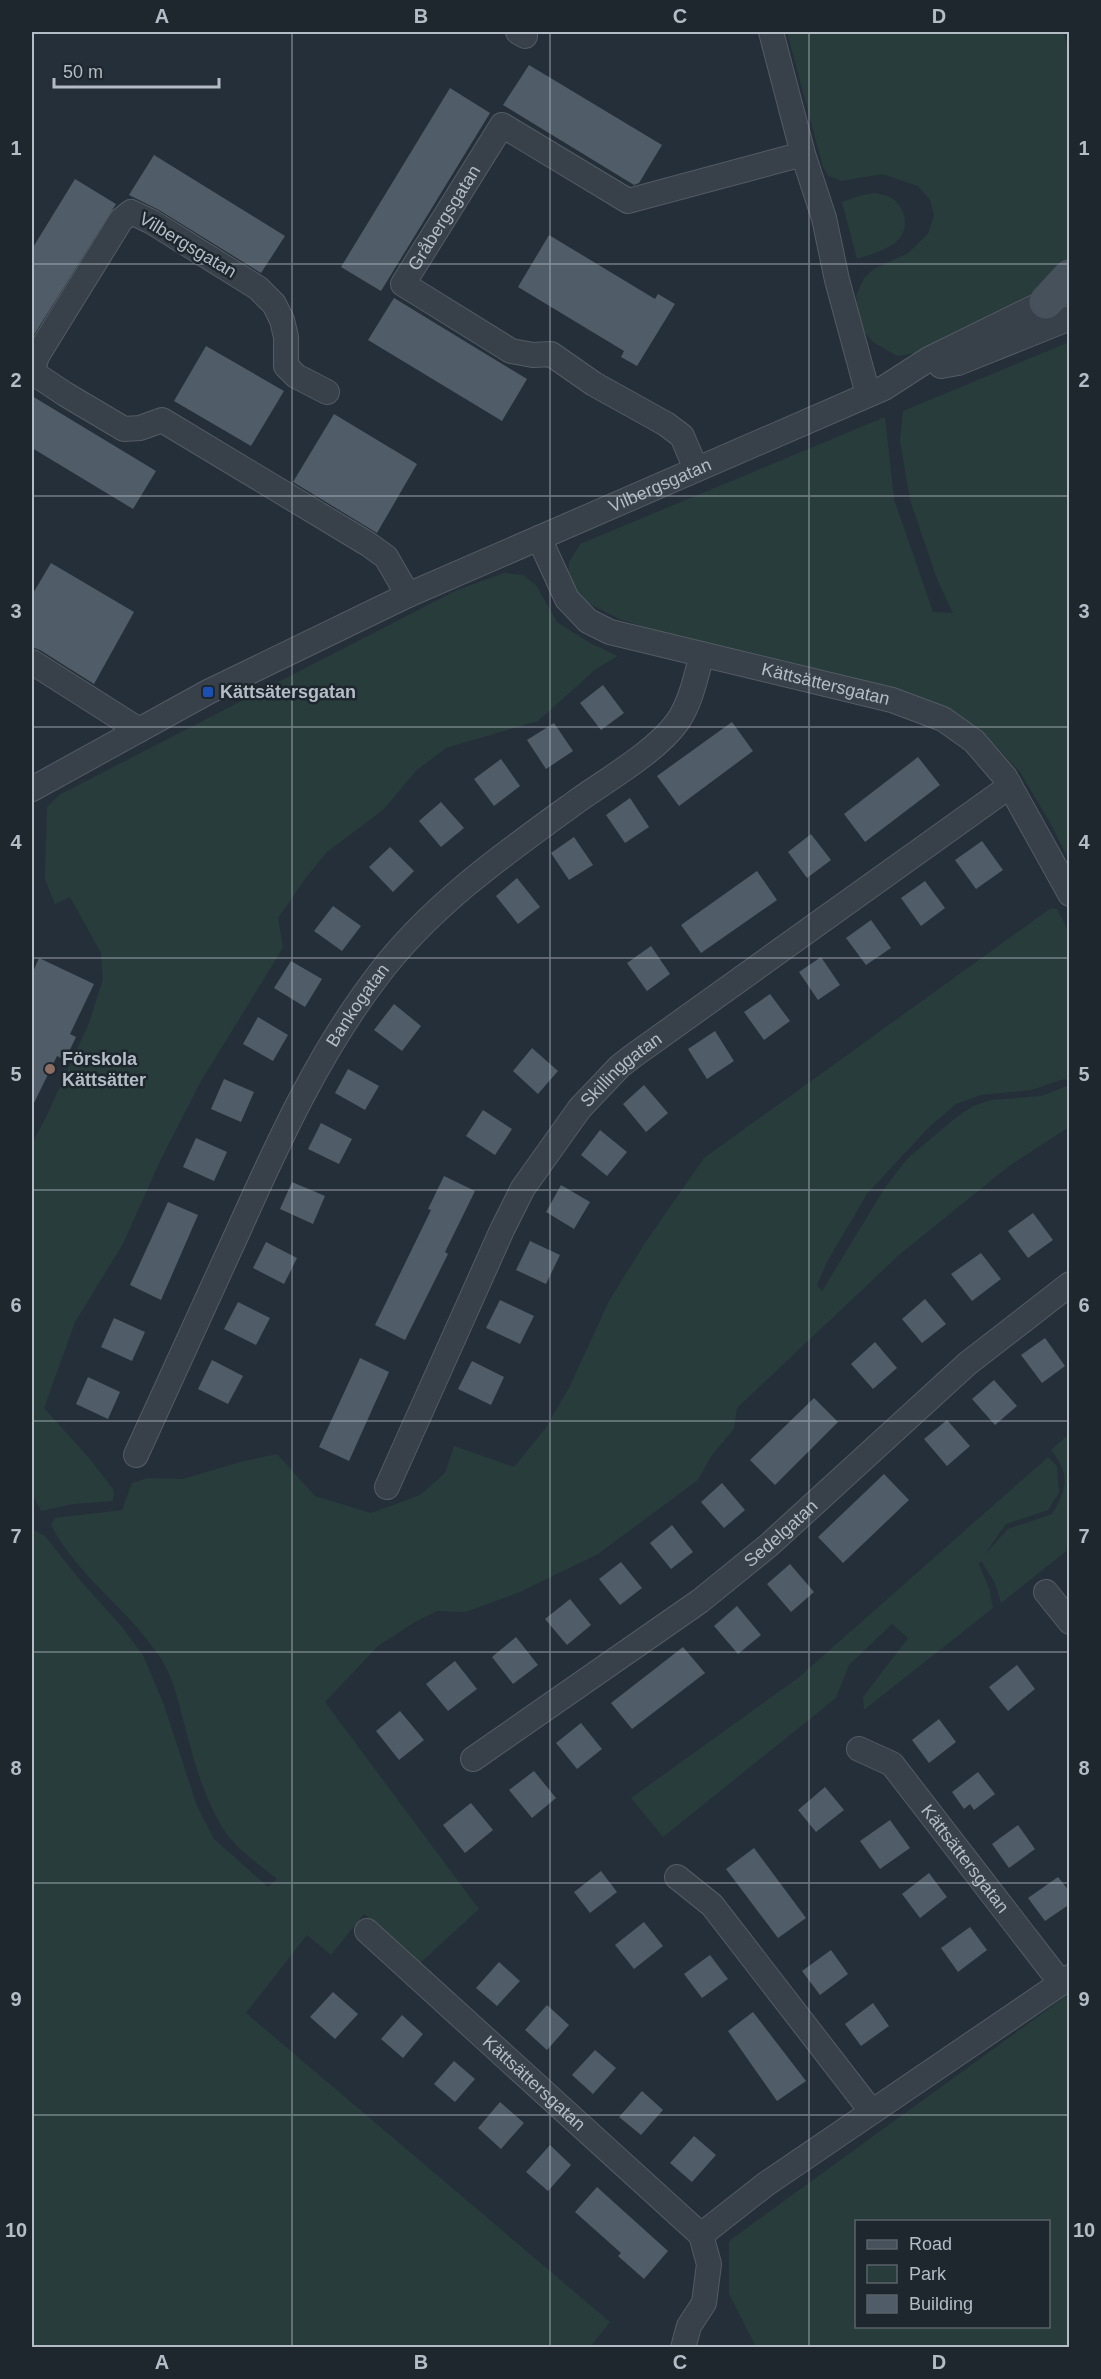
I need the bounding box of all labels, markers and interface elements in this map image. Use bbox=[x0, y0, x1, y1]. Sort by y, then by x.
text: A bbox=[155, 5, 169, 27]
text: B bbox=[414, 5, 428, 27]
text: C bbox=[673, 5, 687, 27]
text: D bbox=[932, 5, 946, 27]
scale bar bbox=[54, 51, 219, 89]
text: 50 m bbox=[63, 62, 103, 82]
text: 1 bbox=[10, 137, 22, 159]
text: 1 bbox=[1078, 137, 1090, 159]
street label: Gråbergsgatan bbox=[404, 162, 484, 274]
street label: Vilbergsgatan bbox=[136, 208, 240, 282]
text: 2 bbox=[10, 369, 22, 391]
text: 2 bbox=[1078, 369, 1090, 391]
street label: Vilbergsgatan bbox=[606, 454, 714, 516]
text: 3 bbox=[10, 600, 22, 622]
text: 3 bbox=[1078, 600, 1090, 622]
street label: Kättsättersgatan bbox=[760, 659, 892, 709]
place label: Kättsätersgatan bbox=[220, 682, 356, 702]
marker: Kättsätersgatan bbox=[201, 685, 215, 699]
text: 4 bbox=[10, 831, 22, 853]
text: 4 bbox=[1078, 831, 1090, 853]
street label: Bankogatan bbox=[322, 960, 393, 1050]
street label: Skillinggatan bbox=[576, 1029, 666, 1111]
place label: Förskola Kättsätter bbox=[62, 1049, 146, 1090]
marker: Förskola Kättsätter bbox=[43, 1062, 57, 1076]
text: 5 bbox=[10, 1063, 22, 1085]
text: 5 bbox=[1078, 1063, 1090, 1085]
text: 6 bbox=[10, 1294, 22, 1316]
text: 6 bbox=[1078, 1294, 1090, 1316]
street label: Sedelgatan bbox=[740, 1496, 822, 1571]
text: 7 bbox=[10, 1525, 22, 1547]
text: 7 bbox=[1078, 1525, 1090, 1547]
text: 8 bbox=[10, 1757, 22, 1779]
text: 8 bbox=[1078, 1757, 1090, 1779]
street label: Kättsättersgatan bbox=[917, 1801, 1013, 1917]
text: 9 bbox=[10, 1988, 22, 2010]
text: 9 bbox=[1078, 1988, 1090, 2010]
street label: Kättsättersgatan bbox=[479, 2032, 589, 2135]
text: 10 bbox=[5, 2219, 27, 2241]
text: 10 bbox=[1073, 2219, 1095, 2241]
legend bbox=[855, 2220, 1050, 2328]
text: Road bbox=[909, 2234, 952, 2254]
text: Park bbox=[909, 2264, 947, 2284]
text: Building bbox=[909, 2294, 973, 2314]
text: A bbox=[155, 2351, 169, 2373]
text: B bbox=[414, 2351, 428, 2373]
text: C bbox=[673, 2351, 687, 2373]
text: D bbox=[932, 2351, 946, 2373]

